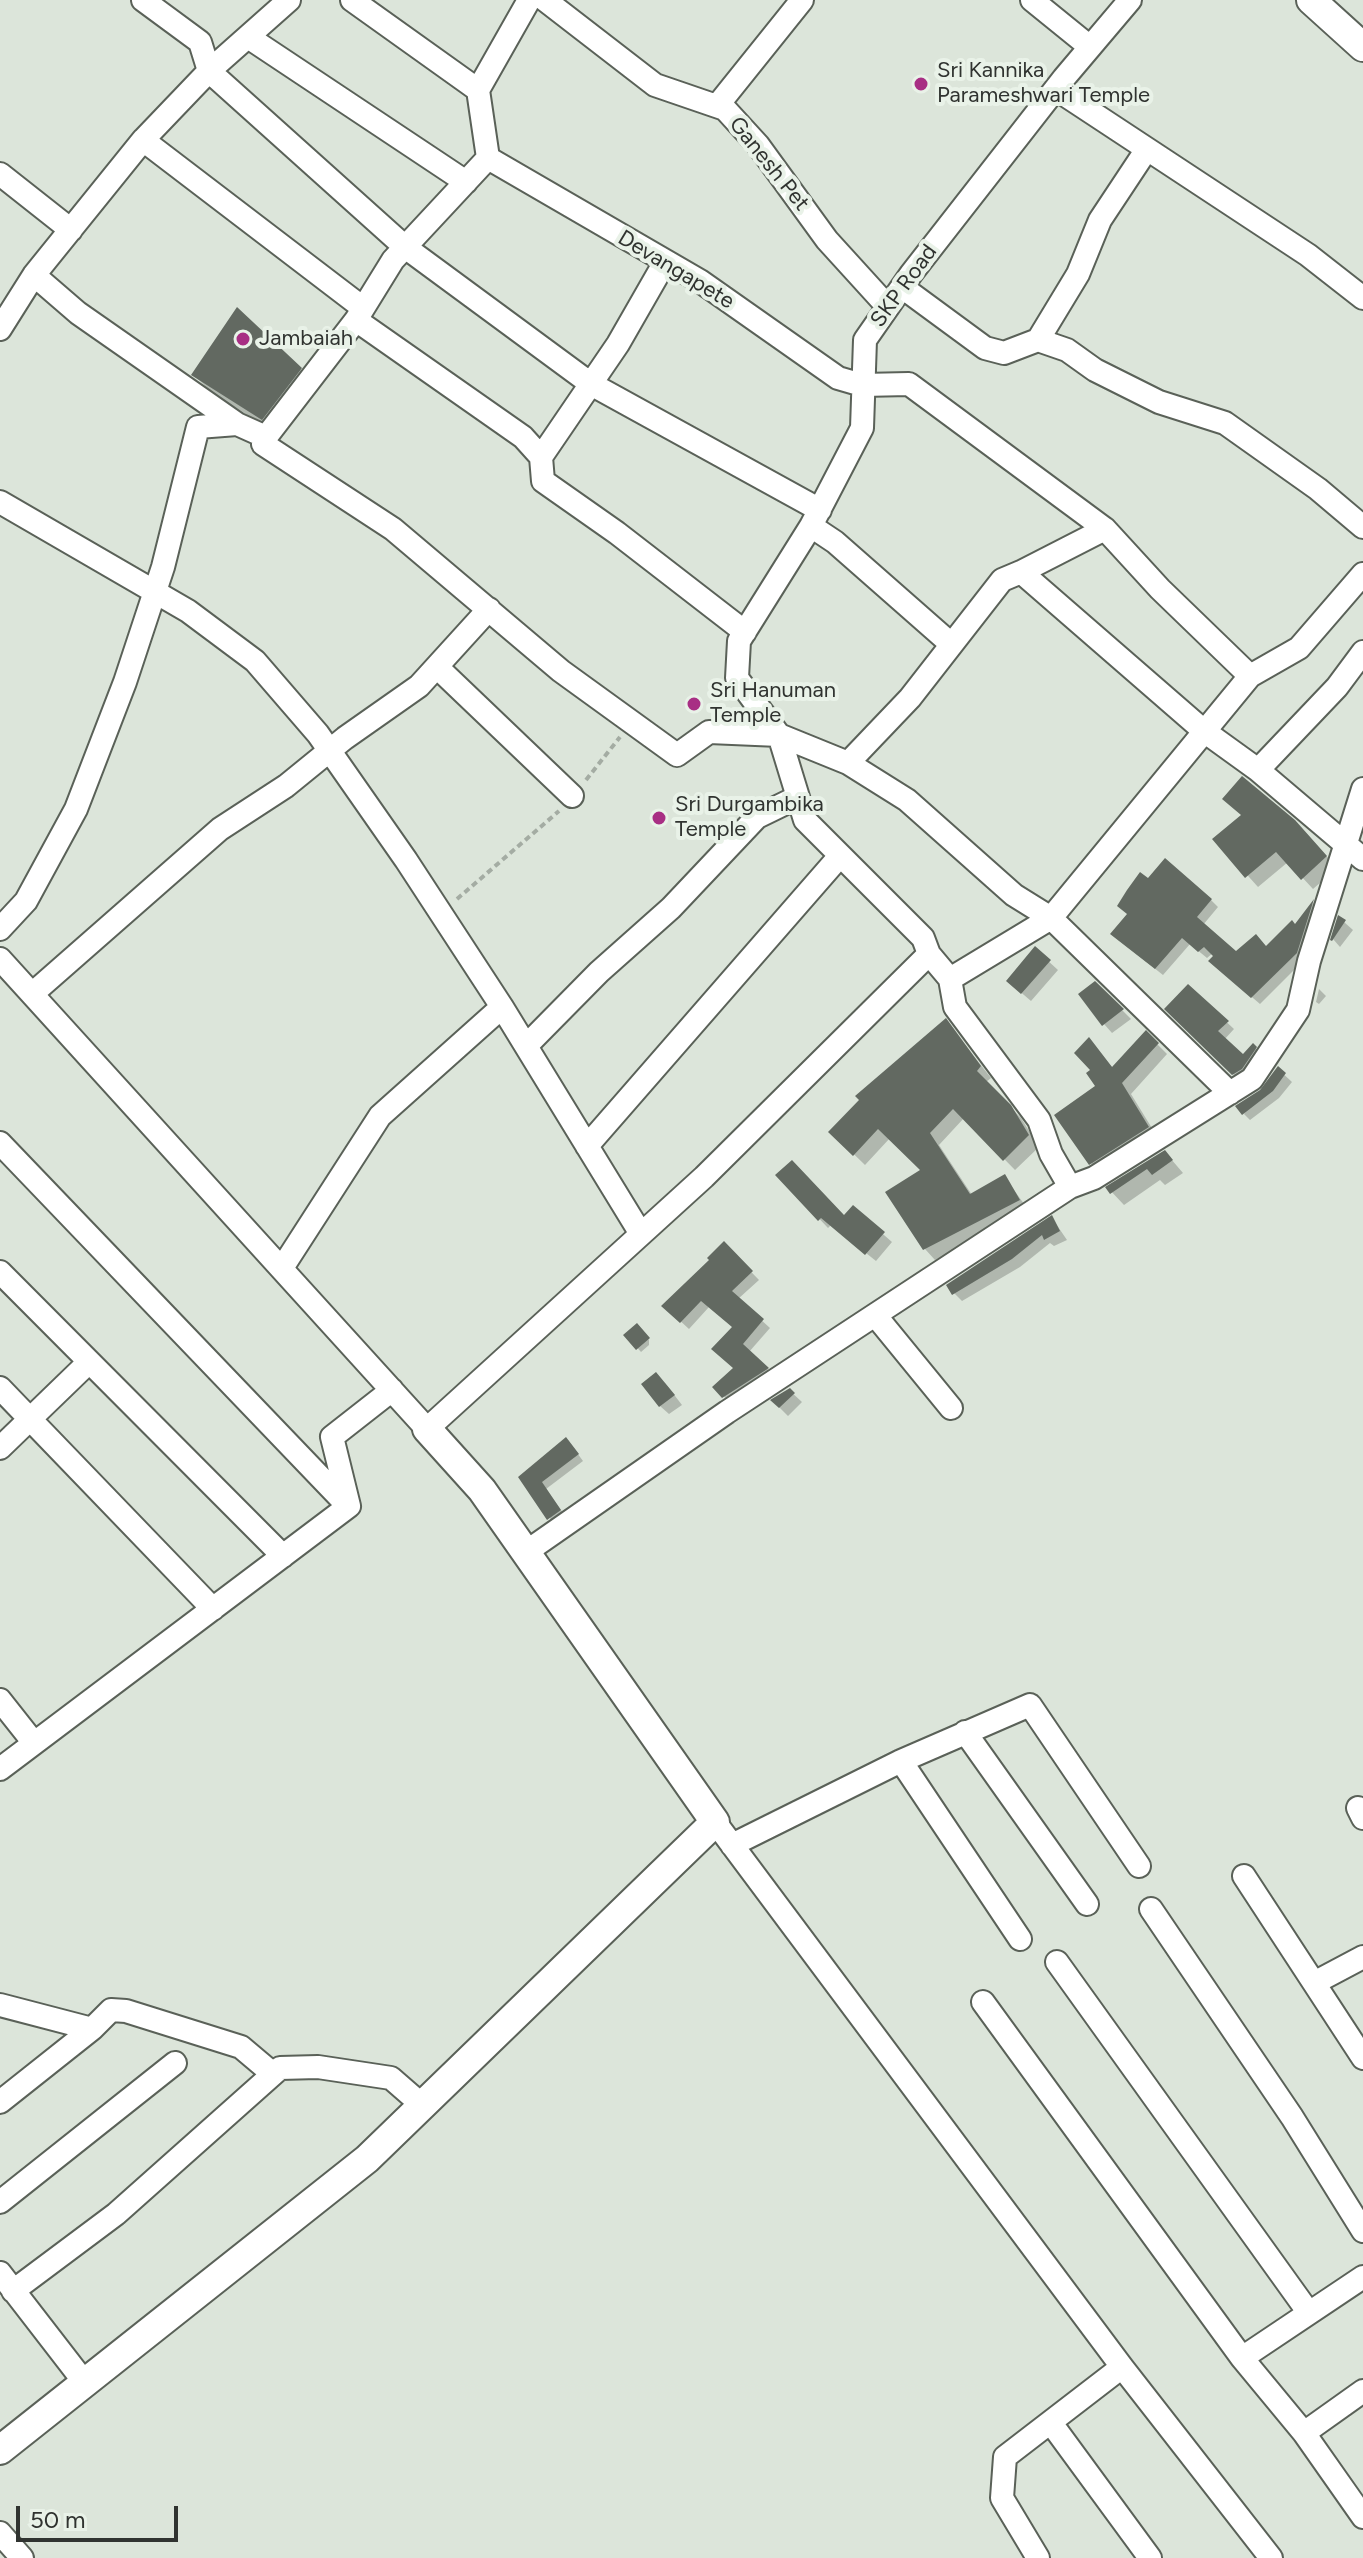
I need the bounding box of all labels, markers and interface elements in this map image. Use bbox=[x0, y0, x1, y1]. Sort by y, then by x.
place label: Sri Kannika Parameshwari Temple bbox=[937, 58, 1150, 110]
marker: Sri Kannika Parameshwari Temple bbox=[912, 75, 930, 93]
street label: Ganesh Pet bbox=[723, 112, 815, 216]
street label: Devangapete bbox=[613, 225, 739, 315]
street label: SKP Road bbox=[865, 240, 943, 332]
place label: Jambaiah bbox=[259, 326, 353, 352]
marker: Jambaiah bbox=[234, 330, 252, 348]
place label: Sri Hanuman Temple bbox=[710, 678, 836, 730]
marker: Sri Hanuman Temple bbox=[685, 695, 703, 713]
place label: Sri Durgambika Temple bbox=[675, 792, 824, 844]
marker: Sri Durgambika Temple bbox=[650, 809, 668, 827]
scale bar bbox=[20, 2490, 182, 2540]
text: 50 m bbox=[30, 2505, 86, 2534]

